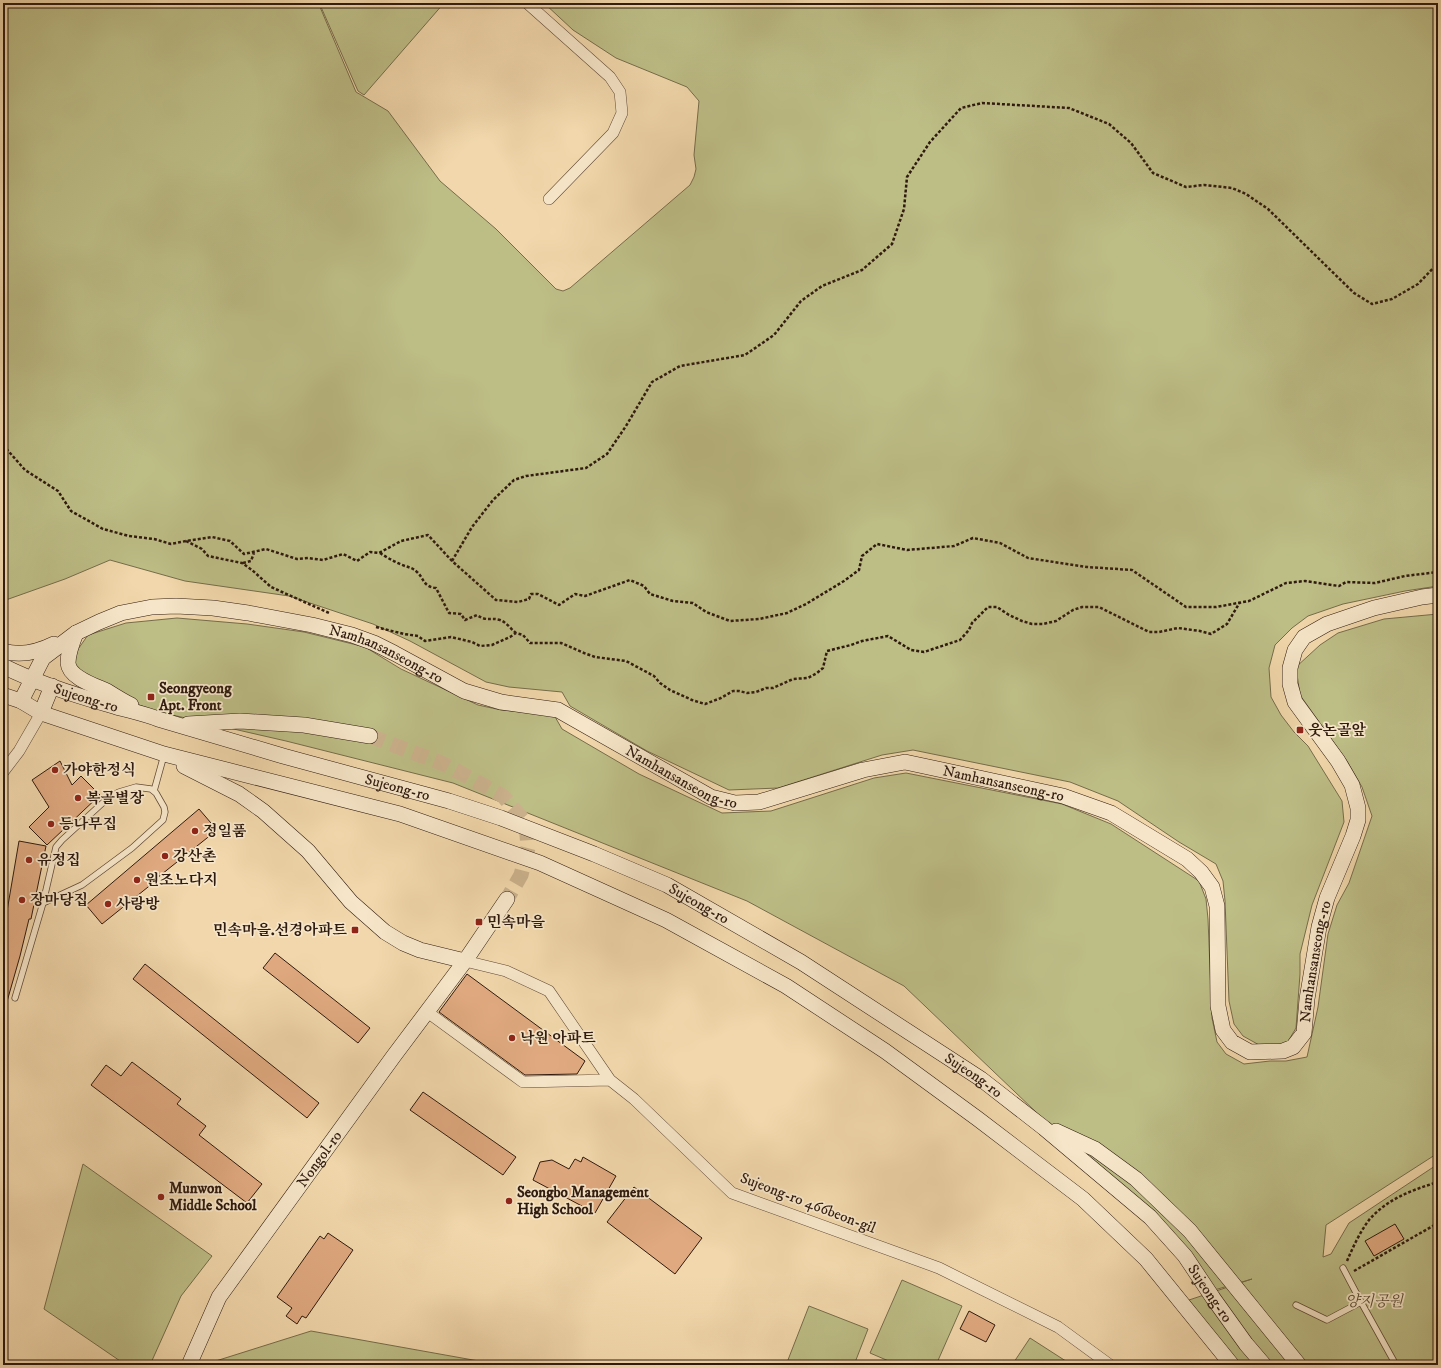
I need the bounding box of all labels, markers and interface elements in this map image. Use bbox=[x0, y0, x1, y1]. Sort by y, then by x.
street label: Namhansanseong-ro bbox=[327, 620, 447, 687]
street label: Sujeong-ro bbox=[51, 679, 121, 716]
place label: Seongyeong Apt. Front bbox=[158, 679, 232, 715]
marker: Seongyeong Apt. Front bbox=[146, 692, 156, 702]
place label: 웃논골앞 bbox=[1308, 721, 1366, 740]
marker: 웃논골앞 bbox=[1295, 725, 1305, 735]
street label: Namhansanseong-ro bbox=[622, 741, 739, 813]
place label: 가야한정식 bbox=[63, 761, 135, 780]
street label: Namhansanseong-ro bbox=[941, 761, 1066, 805]
marker: 가야한정식 bbox=[50, 765, 60, 775]
street label: Sujeong-ro bbox=[363, 769, 432, 805]
place label: 복골별장 bbox=[86, 789, 144, 808]
marker: 복골별장 bbox=[73, 793, 83, 803]
place label: 등나무집 bbox=[59, 815, 117, 834]
marker: 등나무집 bbox=[46, 819, 56, 829]
place label: 정일품 bbox=[203, 822, 247, 841]
marker: 정일품 bbox=[190, 826, 200, 836]
place label: 강산촌 bbox=[173, 847, 217, 866]
place label: 유정집 bbox=[37, 851, 80, 870]
marker: 강산촌 bbox=[160, 851, 170, 861]
marker: 유정집 bbox=[24, 855, 34, 865]
place label: 원조노다지 bbox=[145, 871, 217, 890]
marker: 원조노다지 bbox=[132, 875, 142, 885]
street label: Sujeong-ro bbox=[665, 879, 732, 928]
place label: 장마당집 bbox=[30, 891, 88, 910]
marker: 장마당집 bbox=[17, 895, 27, 905]
place label: 사랑방 bbox=[116, 895, 160, 914]
street label: Namhansanseong-ro bbox=[1295, 898, 1335, 1023]
marker: 사랑방 bbox=[103, 899, 113, 909]
place label: 민속마을 bbox=[487, 913, 545, 932]
marker: 민속마을 bbox=[474, 917, 484, 927]
place label: 민속마을.선경아파트 bbox=[213, 921, 348, 940]
marker: 민속마을.선경아파트 bbox=[350, 925, 360, 935]
place label: 낙원 아파트 bbox=[520, 1029, 596, 1048]
marker: 낙원 아파트 bbox=[507, 1033, 517, 1043]
street label: Sujeong-ro bbox=[941, 1048, 1006, 1102]
street label: Nongol-ro bbox=[292, 1127, 346, 1191]
street label: Sujeong-ro 466beon-gil bbox=[737, 1168, 879, 1238]
place label: Munwon Middle School bbox=[169, 1179, 257, 1215]
place label: Seongbo Management High School bbox=[517, 1183, 649, 1219]
marker: Munwon Middle School bbox=[156, 1192, 166, 1202]
marker: Seongbo Management High School bbox=[504, 1196, 514, 1206]
street label: Sujeong-ro bbox=[1184, 1261, 1237, 1326]
park label: 양지공원 bbox=[1345, 1292, 1404, 1311]

